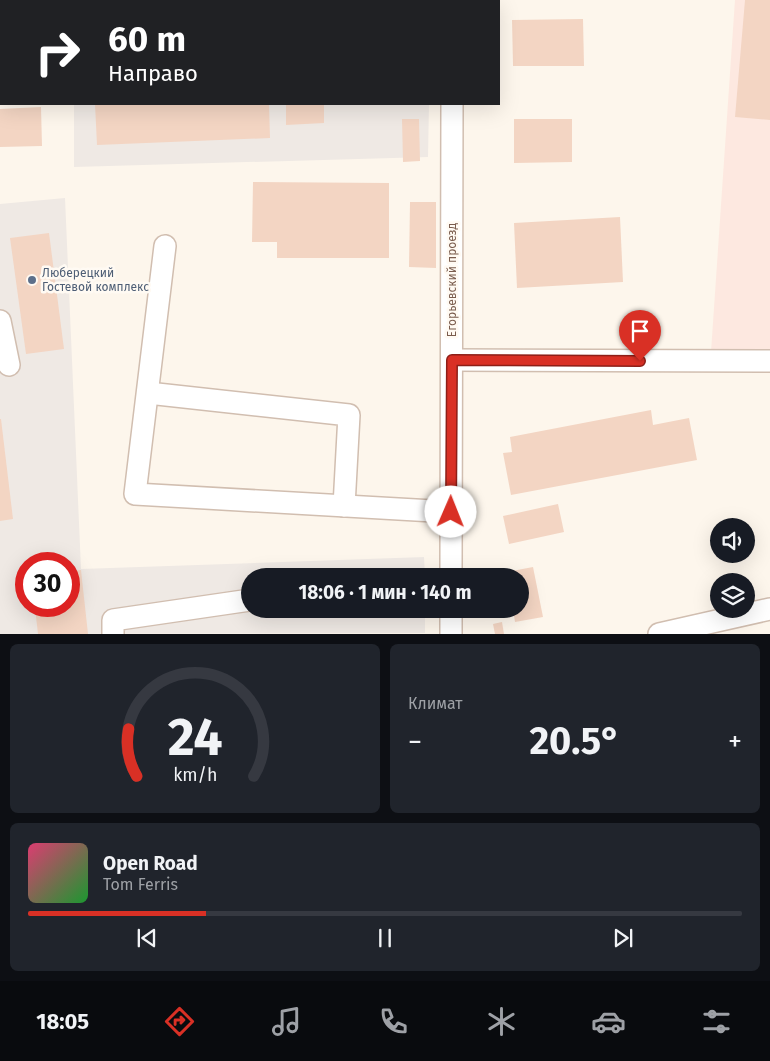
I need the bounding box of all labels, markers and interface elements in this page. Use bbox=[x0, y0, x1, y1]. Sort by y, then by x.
text: 60 m bbox=[108, 18, 186, 60]
icon: right bbox=[25, 20, 90, 85]
text: Направо bbox=[108, 60, 198, 87]
street label: Егорьевский проезд bbox=[445, 223, 459, 337]
place label: Люберецкий Гостевой комплекс bbox=[42, 266, 149, 294]
marker: Люберецкий Гостевой комплекс bbox=[26, 274, 38, 286]
pin bbox=[619, 310, 661, 361]
icon: arrive bbox=[626, 317, 654, 345]
position arrow bbox=[424, 485, 476, 537]
map controls bbox=[710, 518, 755, 618]
button: sound bbox=[710, 518, 755, 563]
speed limit sign: 30 bbox=[15, 552, 80, 617]
button: layers bbox=[710, 573, 755, 618]
text: 18:06 · 1 мин · 140 m bbox=[298, 581, 472, 604]
text: Климат bbox=[408, 694, 463, 713]
text: 24 bbox=[168, 706, 222, 769]
text: 20.5° bbox=[529, 718, 621, 764]
text: − bbox=[408, 725, 422, 758]
text: + bbox=[728, 725, 742, 758]
text: km/h bbox=[173, 764, 217, 786]
text: Open Road bbox=[103, 852, 198, 875]
text: Tom Ferris bbox=[103, 875, 178, 894]
icon: previous bbox=[133, 924, 161, 952]
icon: pause bbox=[371, 924, 399, 952]
icon: next bbox=[609, 924, 637, 952]
icon: directions bbox=[162, 1004, 197, 1039]
icon: music bbox=[269, 1004, 304, 1039]
icon: phone bbox=[376, 1004, 411, 1039]
icon: climate bbox=[484, 1004, 519, 1039]
icon: car bbox=[591, 1004, 626, 1039]
icon: filters bbox=[699, 1004, 734, 1039]
text: 18:05 bbox=[36, 1008, 89, 1035]

